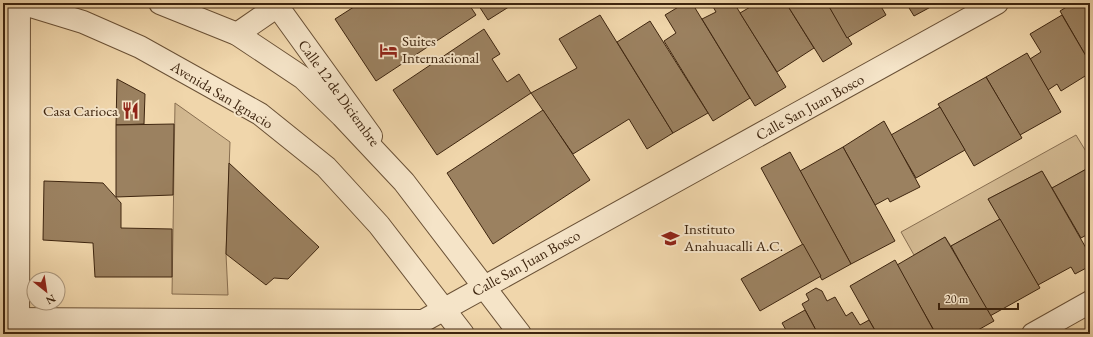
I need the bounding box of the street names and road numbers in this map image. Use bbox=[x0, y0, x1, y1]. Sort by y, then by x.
street label: Calle 12 de Diciembre bbox=[294, 36, 385, 150]
street label: Avenida San Ignacio bbox=[167, 56, 277, 133]
street label: Calle San Juan Bosco bbox=[752, 69, 867, 144]
street label: Calle San Juan Bosco bbox=[468, 225, 583, 300]

